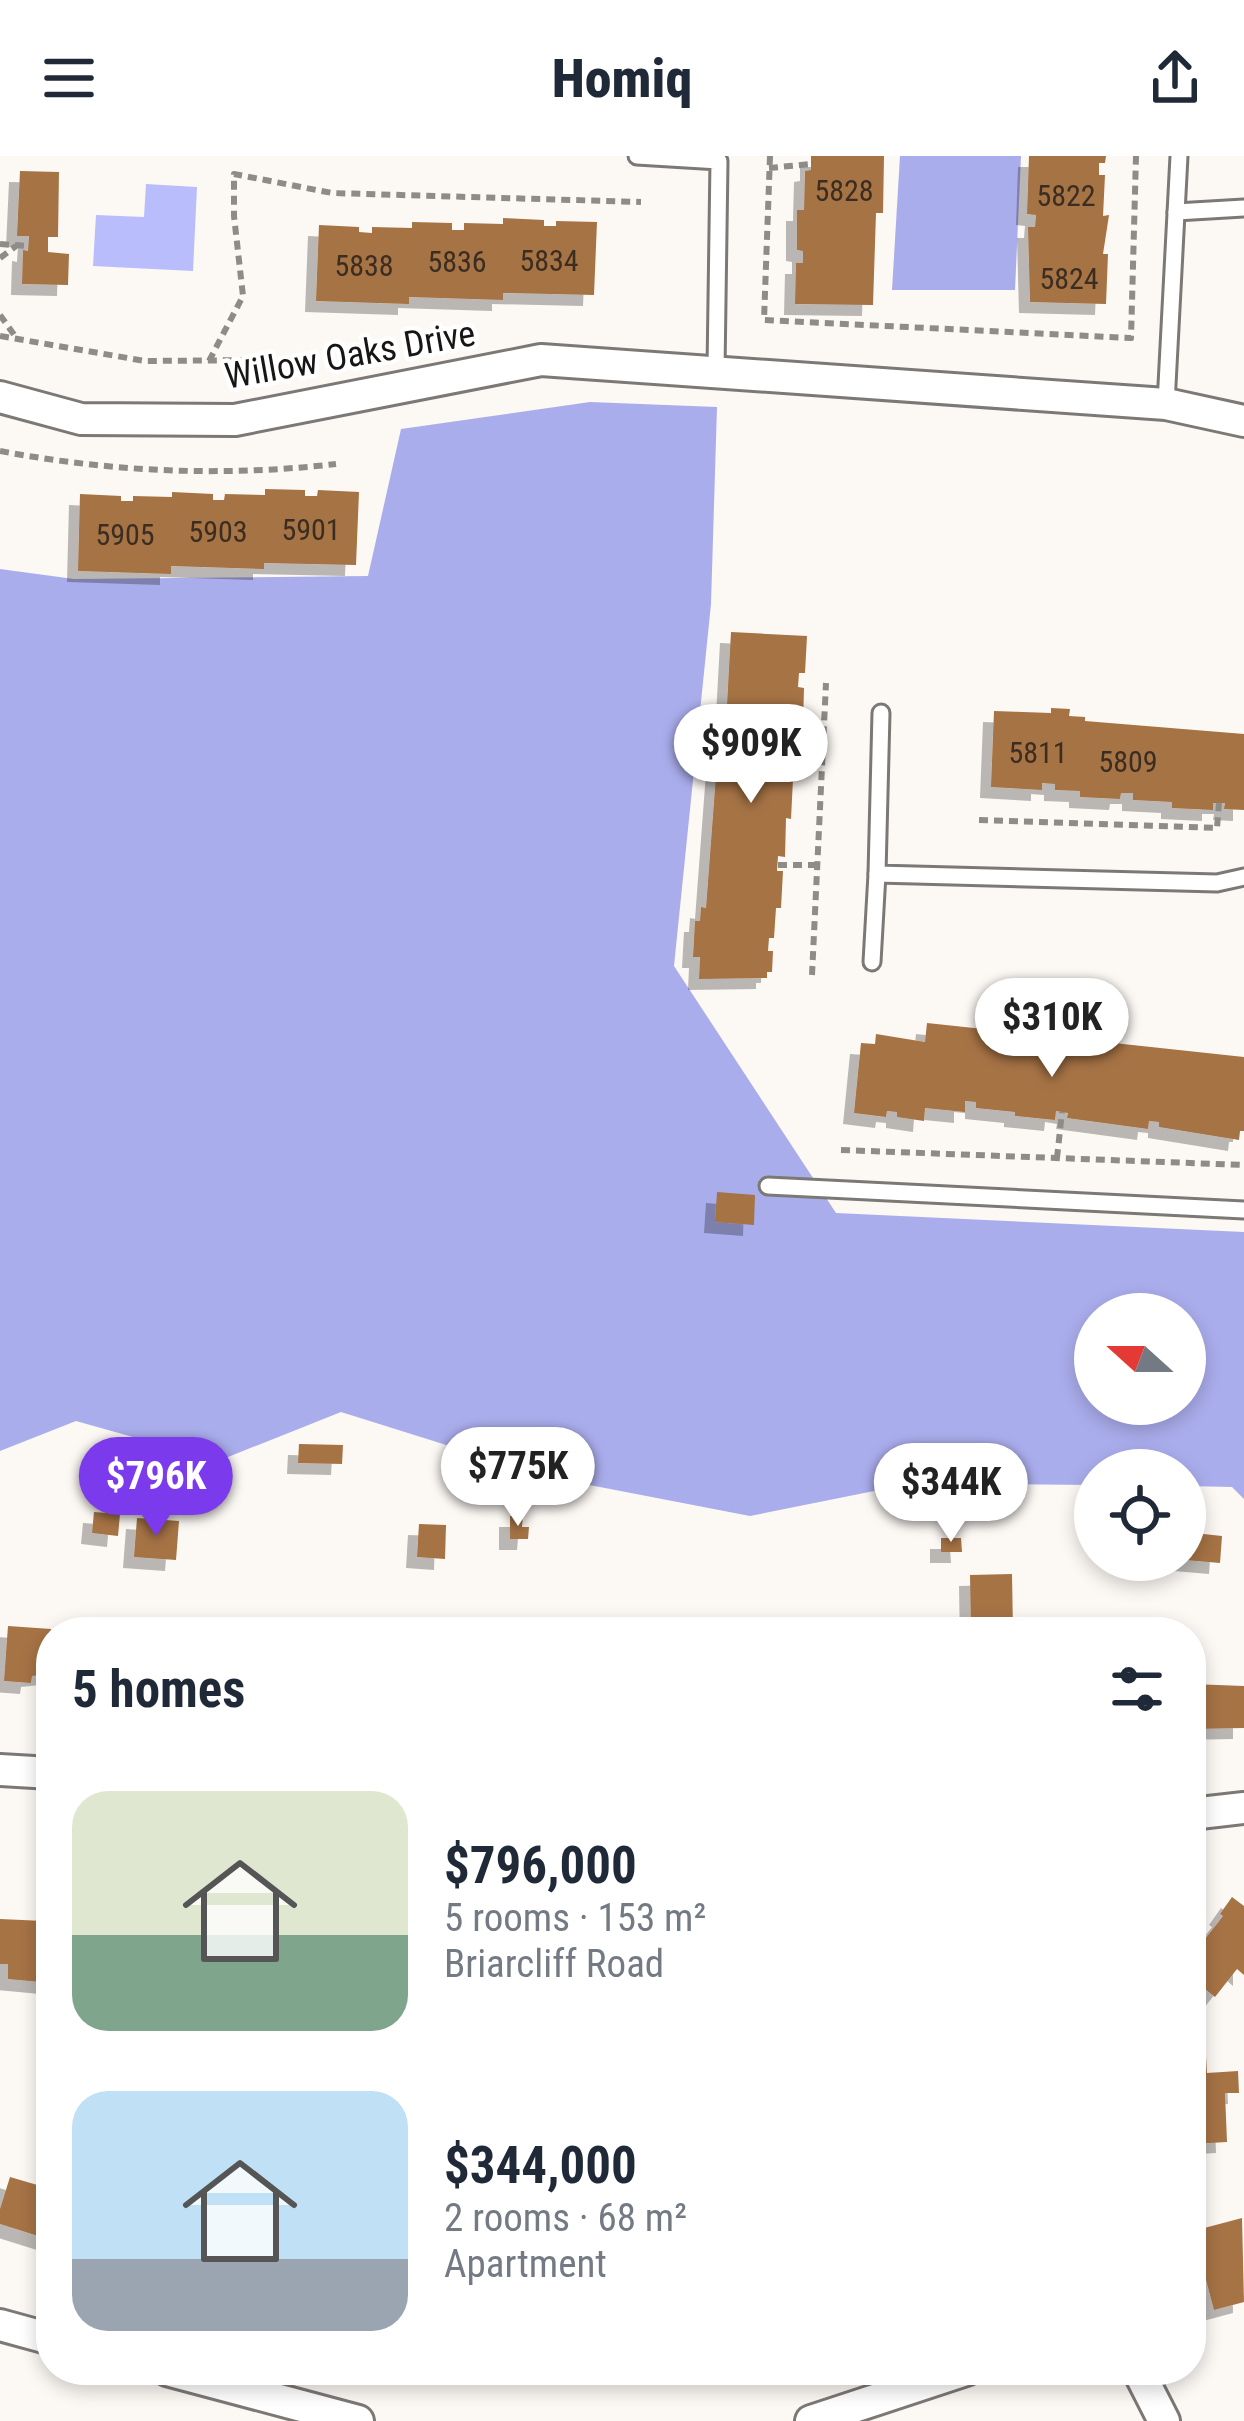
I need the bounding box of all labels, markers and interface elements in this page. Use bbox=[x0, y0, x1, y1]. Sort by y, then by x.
icon: menu bbox=[36, 45, 102, 111]
icon: share bbox=[1142, 45, 1208, 111]
text: Homiq bbox=[552, 47, 692, 110]
house number: 5828 bbox=[814, 173, 874, 208]
house number: 5822 bbox=[1036, 178, 1096, 213]
house number: 5834 bbox=[519, 243, 579, 278]
house number: 5836 bbox=[427, 244, 487, 279]
house number: 5838 bbox=[334, 248, 394, 283]
house number: 5824 bbox=[1039, 261, 1099, 296]
street label: Willow Oaks Drive bbox=[222, 312, 478, 398]
house number: 5901 bbox=[281, 512, 341, 547]
house number: 5903 bbox=[188, 514, 248, 549]
house number: 5905 bbox=[95, 517, 155, 552]
pin: $909K bbox=[667, 704, 835, 806]
text: $909K bbox=[701, 720, 801, 766]
house number: 5811 bbox=[1008, 735, 1068, 770]
house number: 5809 bbox=[1098, 744, 1158, 779]
pin: $310K bbox=[968, 978, 1136, 1080]
text: $310K bbox=[1002, 994, 1102, 1040]
north arrow bbox=[1074, 1293, 1206, 1425]
map controls bbox=[1074, 1293, 1206, 1581]
pin: $775K bbox=[434, 1427, 602, 1529]
pin: $796K bbox=[72, 1437, 240, 1539]
text: $775K bbox=[468, 1443, 568, 1489]
pin: $344K bbox=[867, 1443, 1035, 1545]
button: locate bbox=[1074, 1449, 1206, 1581]
text: $796K bbox=[106, 1453, 206, 1499]
text: $344K bbox=[901, 1459, 1001, 1505]
icon: filters bbox=[1104, 1656, 1170, 1722]
text: 5 homes bbox=[72, 1660, 245, 1719]
text: $796,000 bbox=[444, 1836, 637, 1895]
icon: home bbox=[168, 1839, 312, 1983]
text: 5 rooms · 153 m² bbox=[444, 1895, 706, 1941]
text: Briarcliff Road bbox=[444, 1941, 664, 1987]
text: $344,000 bbox=[444, 2136, 637, 2195]
icon: home bbox=[168, 2139, 312, 2283]
text: 2 rooms · 68 m² bbox=[444, 2195, 687, 2241]
text: Apartment bbox=[444, 2241, 607, 2287]

